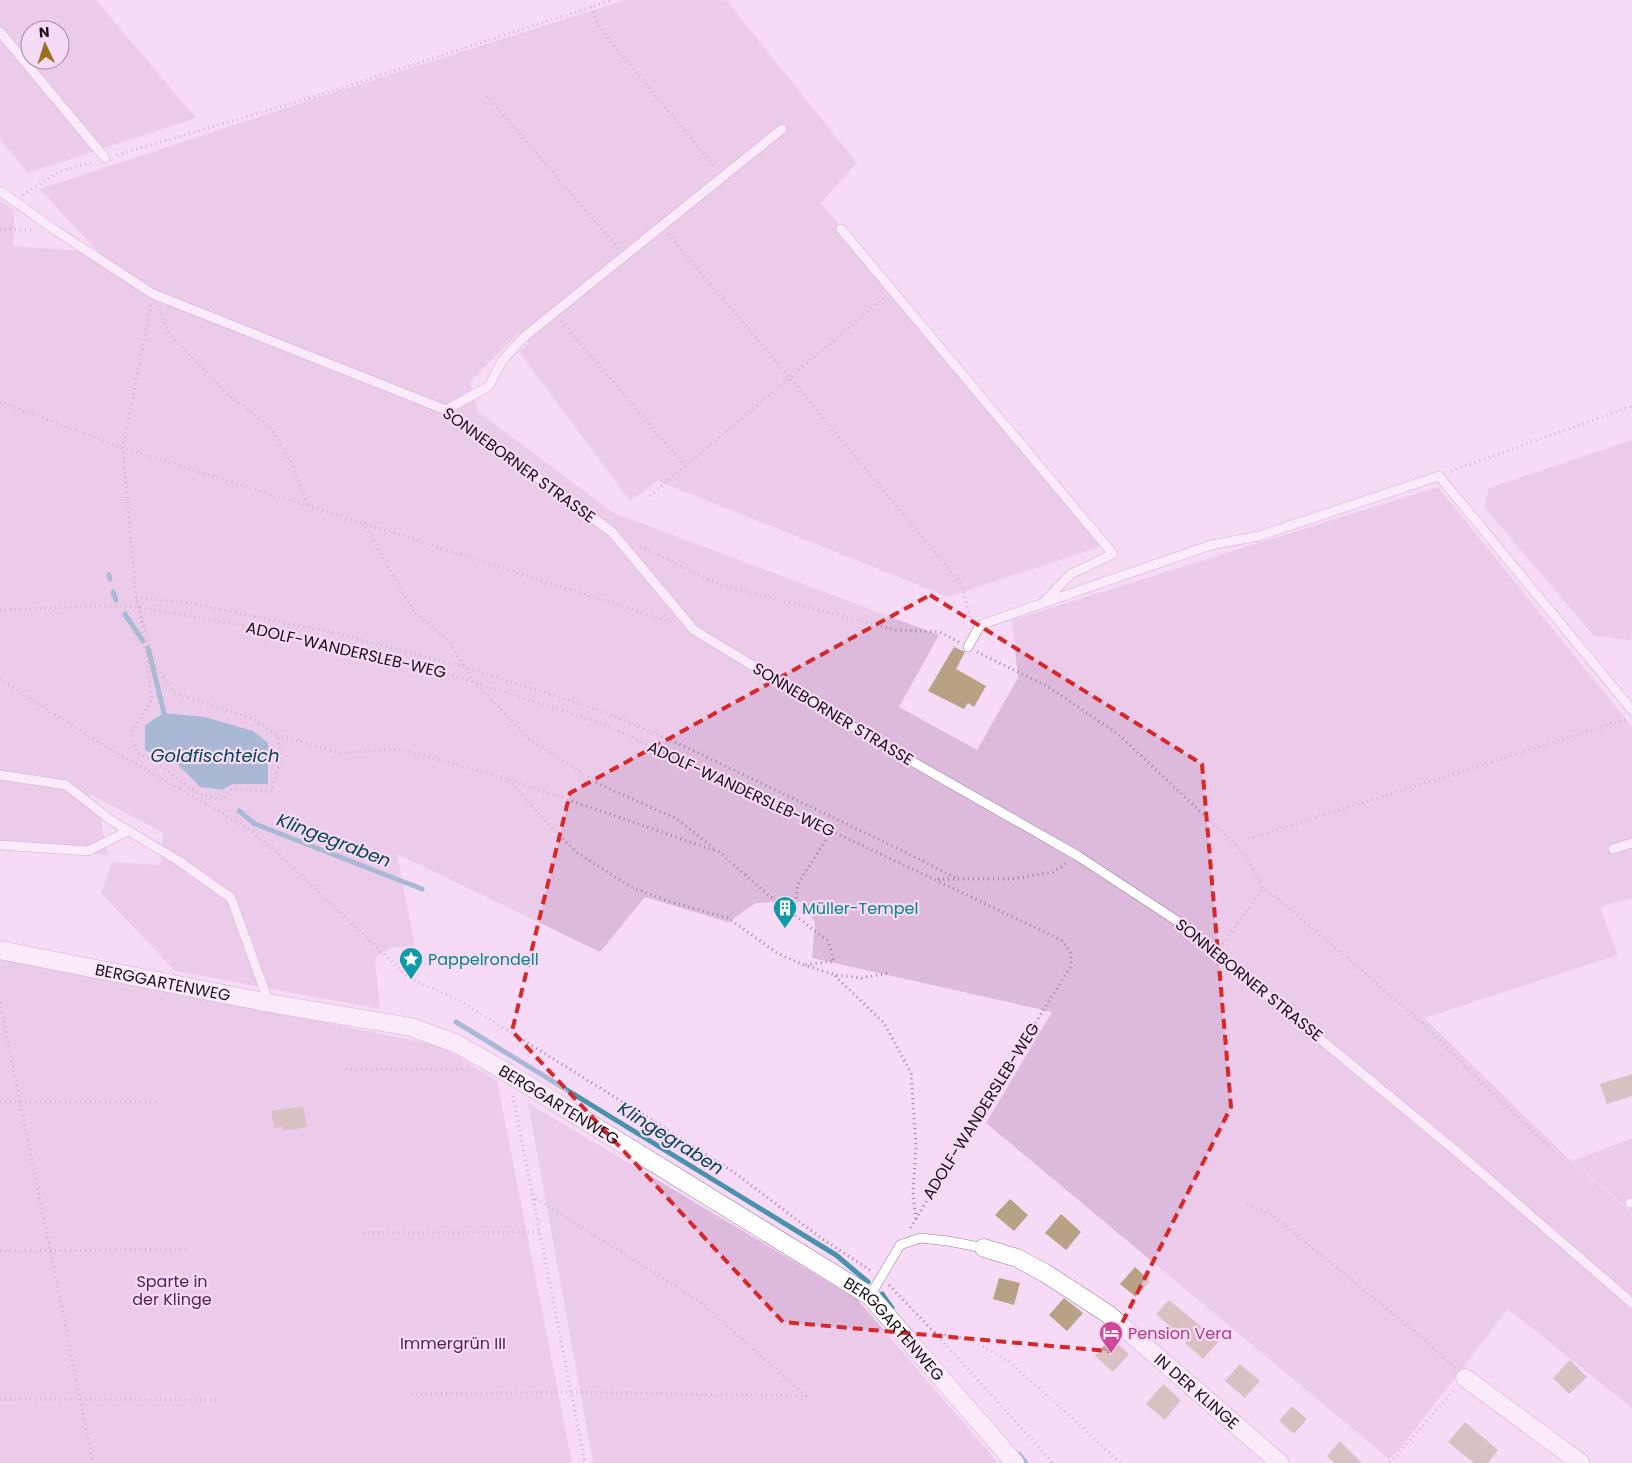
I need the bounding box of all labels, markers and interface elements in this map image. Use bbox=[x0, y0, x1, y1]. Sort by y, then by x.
north arrow bbox=[20, 20, 70, 70]
text: N bbox=[38, 22, 50, 42]
street label: SONNEBORNER STRASSE bbox=[438, 402, 600, 528]
street label: ADOLF-WANDERSLEB-WEG bbox=[244, 616, 448, 684]
street label: SONNEBORNER STRASSE bbox=[748, 657, 918, 771]
street label: ADOLF-WANDERSLEB-WEG bbox=[643, 735, 839, 843]
water label: Goldfischteich bbox=[151, 743, 279, 768]
water label: Klingegraben bbox=[273, 807, 395, 873]
building icon: Müller-Tempel bbox=[772, 895, 798, 929]
place label: Müller-Tempel bbox=[802, 897, 918, 920]
street label: SONNEBORNER STRASSE bbox=[1170, 913, 1328, 1047]
place icon: Pappelrondell bbox=[398, 946, 424, 980]
place label: Pappelrondell bbox=[428, 948, 539, 971]
street label: BERGGARTENWEG bbox=[93, 958, 233, 1007]
street label: ADOLF-WANDERSLEB-WEG bbox=[917, 1018, 1045, 1204]
street label: BERGGARTENWEG bbox=[495, 1059, 624, 1150]
water label: Klingegraben bbox=[613, 1096, 729, 1180]
park label: Sparte in der Klinge bbox=[132, 1270, 212, 1311]
street label: BERGGARTENWEG bbox=[839, 1271, 950, 1386]
hotel icon: Pension Vera bbox=[1098, 1320, 1124, 1354]
place label: Pension Vera bbox=[1128, 1322, 1232, 1345]
park label: Immergrün III bbox=[400, 1332, 506, 1355]
street label: IN DER KLINGE bbox=[1150, 1348, 1244, 1434]

